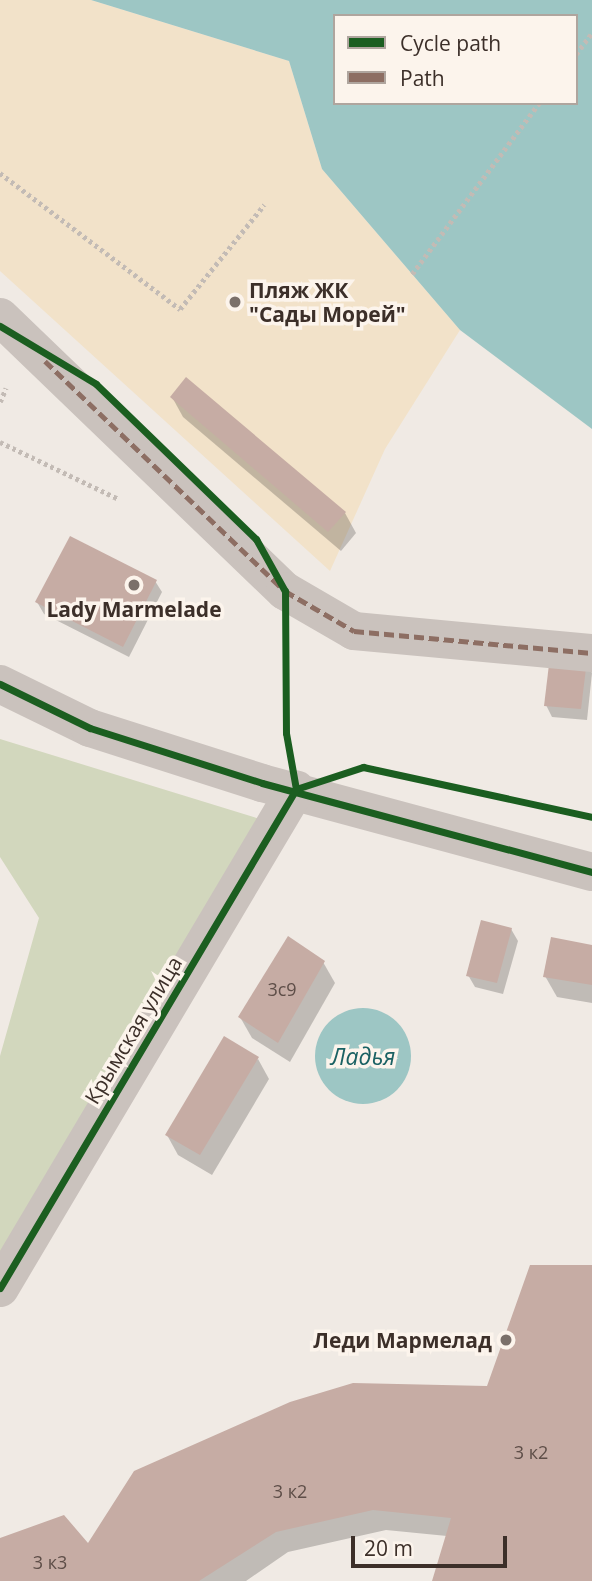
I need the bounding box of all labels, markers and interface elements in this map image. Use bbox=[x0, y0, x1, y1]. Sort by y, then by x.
legend bbox=[333, 14, 578, 105]
text: Cycle path bbox=[400, 29, 501, 57]
text: Path bbox=[400, 64, 445, 92]
place label: Пляж ЖК "Сады Морей" bbox=[249, 277, 406, 327]
marker: Пляж ЖК "Сады Морей" bbox=[227, 294, 243, 310]
marker: Lady Marmelade bbox=[126, 577, 142, 593]
place label: Lady Marmelade bbox=[46, 596, 222, 622]
street label: Крымская улица bbox=[79, 952, 187, 1108]
house number: 3с9 bbox=[267, 978, 297, 1000]
water label: Ладья bbox=[331, 1042, 395, 1070]
place label: Леди Мармелад bbox=[313, 1327, 492, 1353]
marker: Леди Мармелад bbox=[498, 1332, 514, 1348]
house number: 3 к2 bbox=[514, 1441, 548, 1463]
house number: 3 к2 bbox=[273, 1480, 307, 1502]
scale bar bbox=[354, 1522, 510, 1566]
text: 20 m bbox=[364, 1534, 413, 1562]
house number: 3 к3 bbox=[33, 1551, 67, 1573]

